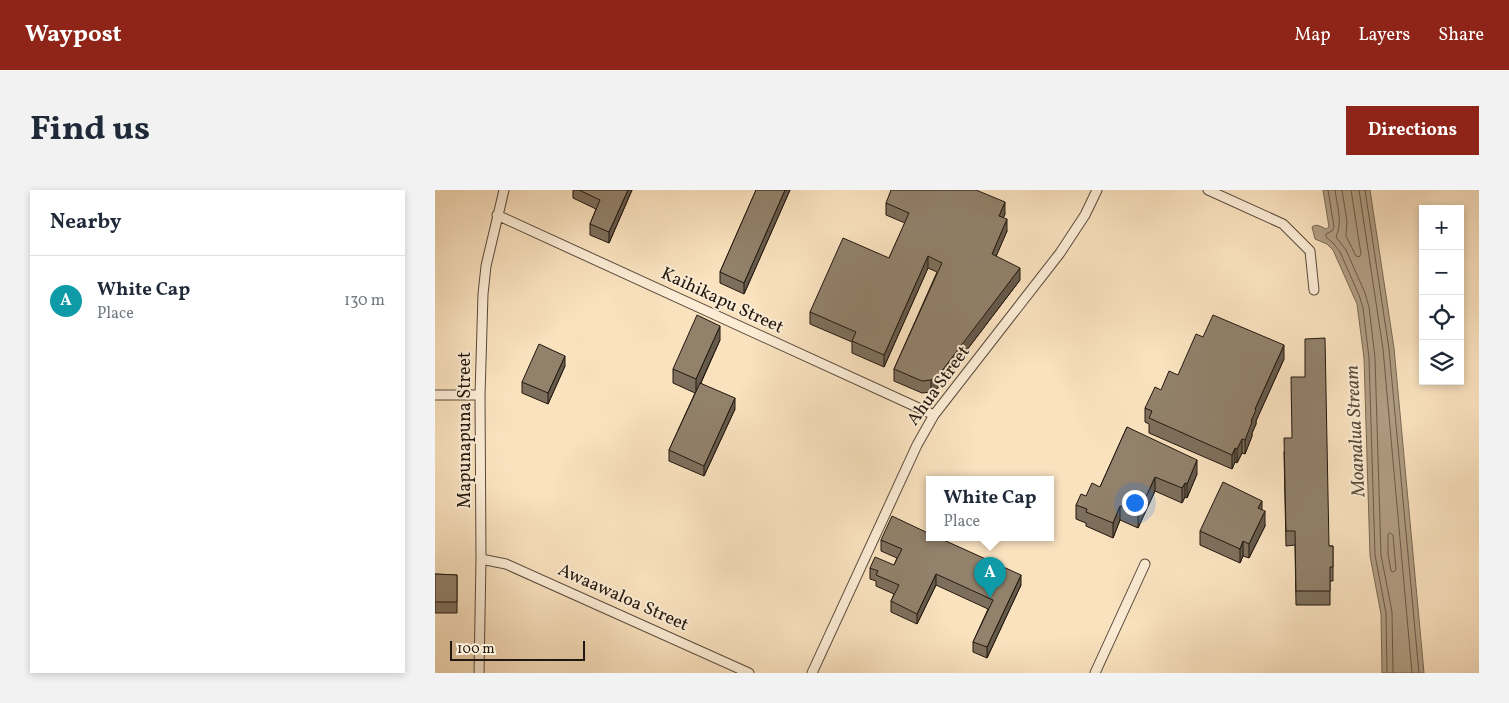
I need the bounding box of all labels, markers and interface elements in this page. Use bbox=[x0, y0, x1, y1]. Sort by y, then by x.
text: Waypost bbox=[25, 18, 122, 52]
text: Map bbox=[1294, 23, 1330, 48]
text: Layers bbox=[1358, 23, 1410, 48]
text: Share bbox=[1438, 23, 1484, 48]
text: Find us bbox=[30, 106, 150, 154]
button: Directions bbox=[1346, 106, 1479, 155]
map controls bbox=[1419, 205, 1464, 385]
button: + bbox=[1419, 205, 1464, 250]
text: Nearby bbox=[50, 208, 121, 237]
button: − bbox=[1419, 250, 1464, 295]
street label: Kaihikapu Street bbox=[657, 262, 787, 340]
text: White Cap bbox=[97, 277, 190, 303]
text: A bbox=[60, 290, 72, 312]
text: 130 m bbox=[344, 290, 385, 312]
button: locate bbox=[1419, 295, 1464, 340]
text: Place bbox=[97, 303, 134, 325]
button: layers bbox=[1419, 340, 1464, 385]
street label: Ahua Street bbox=[901, 341, 977, 431]
street label: Mapunapuna Street bbox=[453, 352, 478, 508]
water label: Moanalua Stream bbox=[1340, 365, 1372, 498]
popup bbox=[926, 476, 1054, 541]
text: White Cap bbox=[943, 485, 1037, 511]
your location bbox=[1122, 490, 1148, 516]
text: Place bbox=[943, 511, 980, 533]
pin: A bbox=[974, 557, 1006, 598]
street label: Awaawaloa Street bbox=[554, 558, 692, 638]
scale bar bbox=[450, 638, 585, 661]
text: 100 m bbox=[457, 640, 495, 659]

